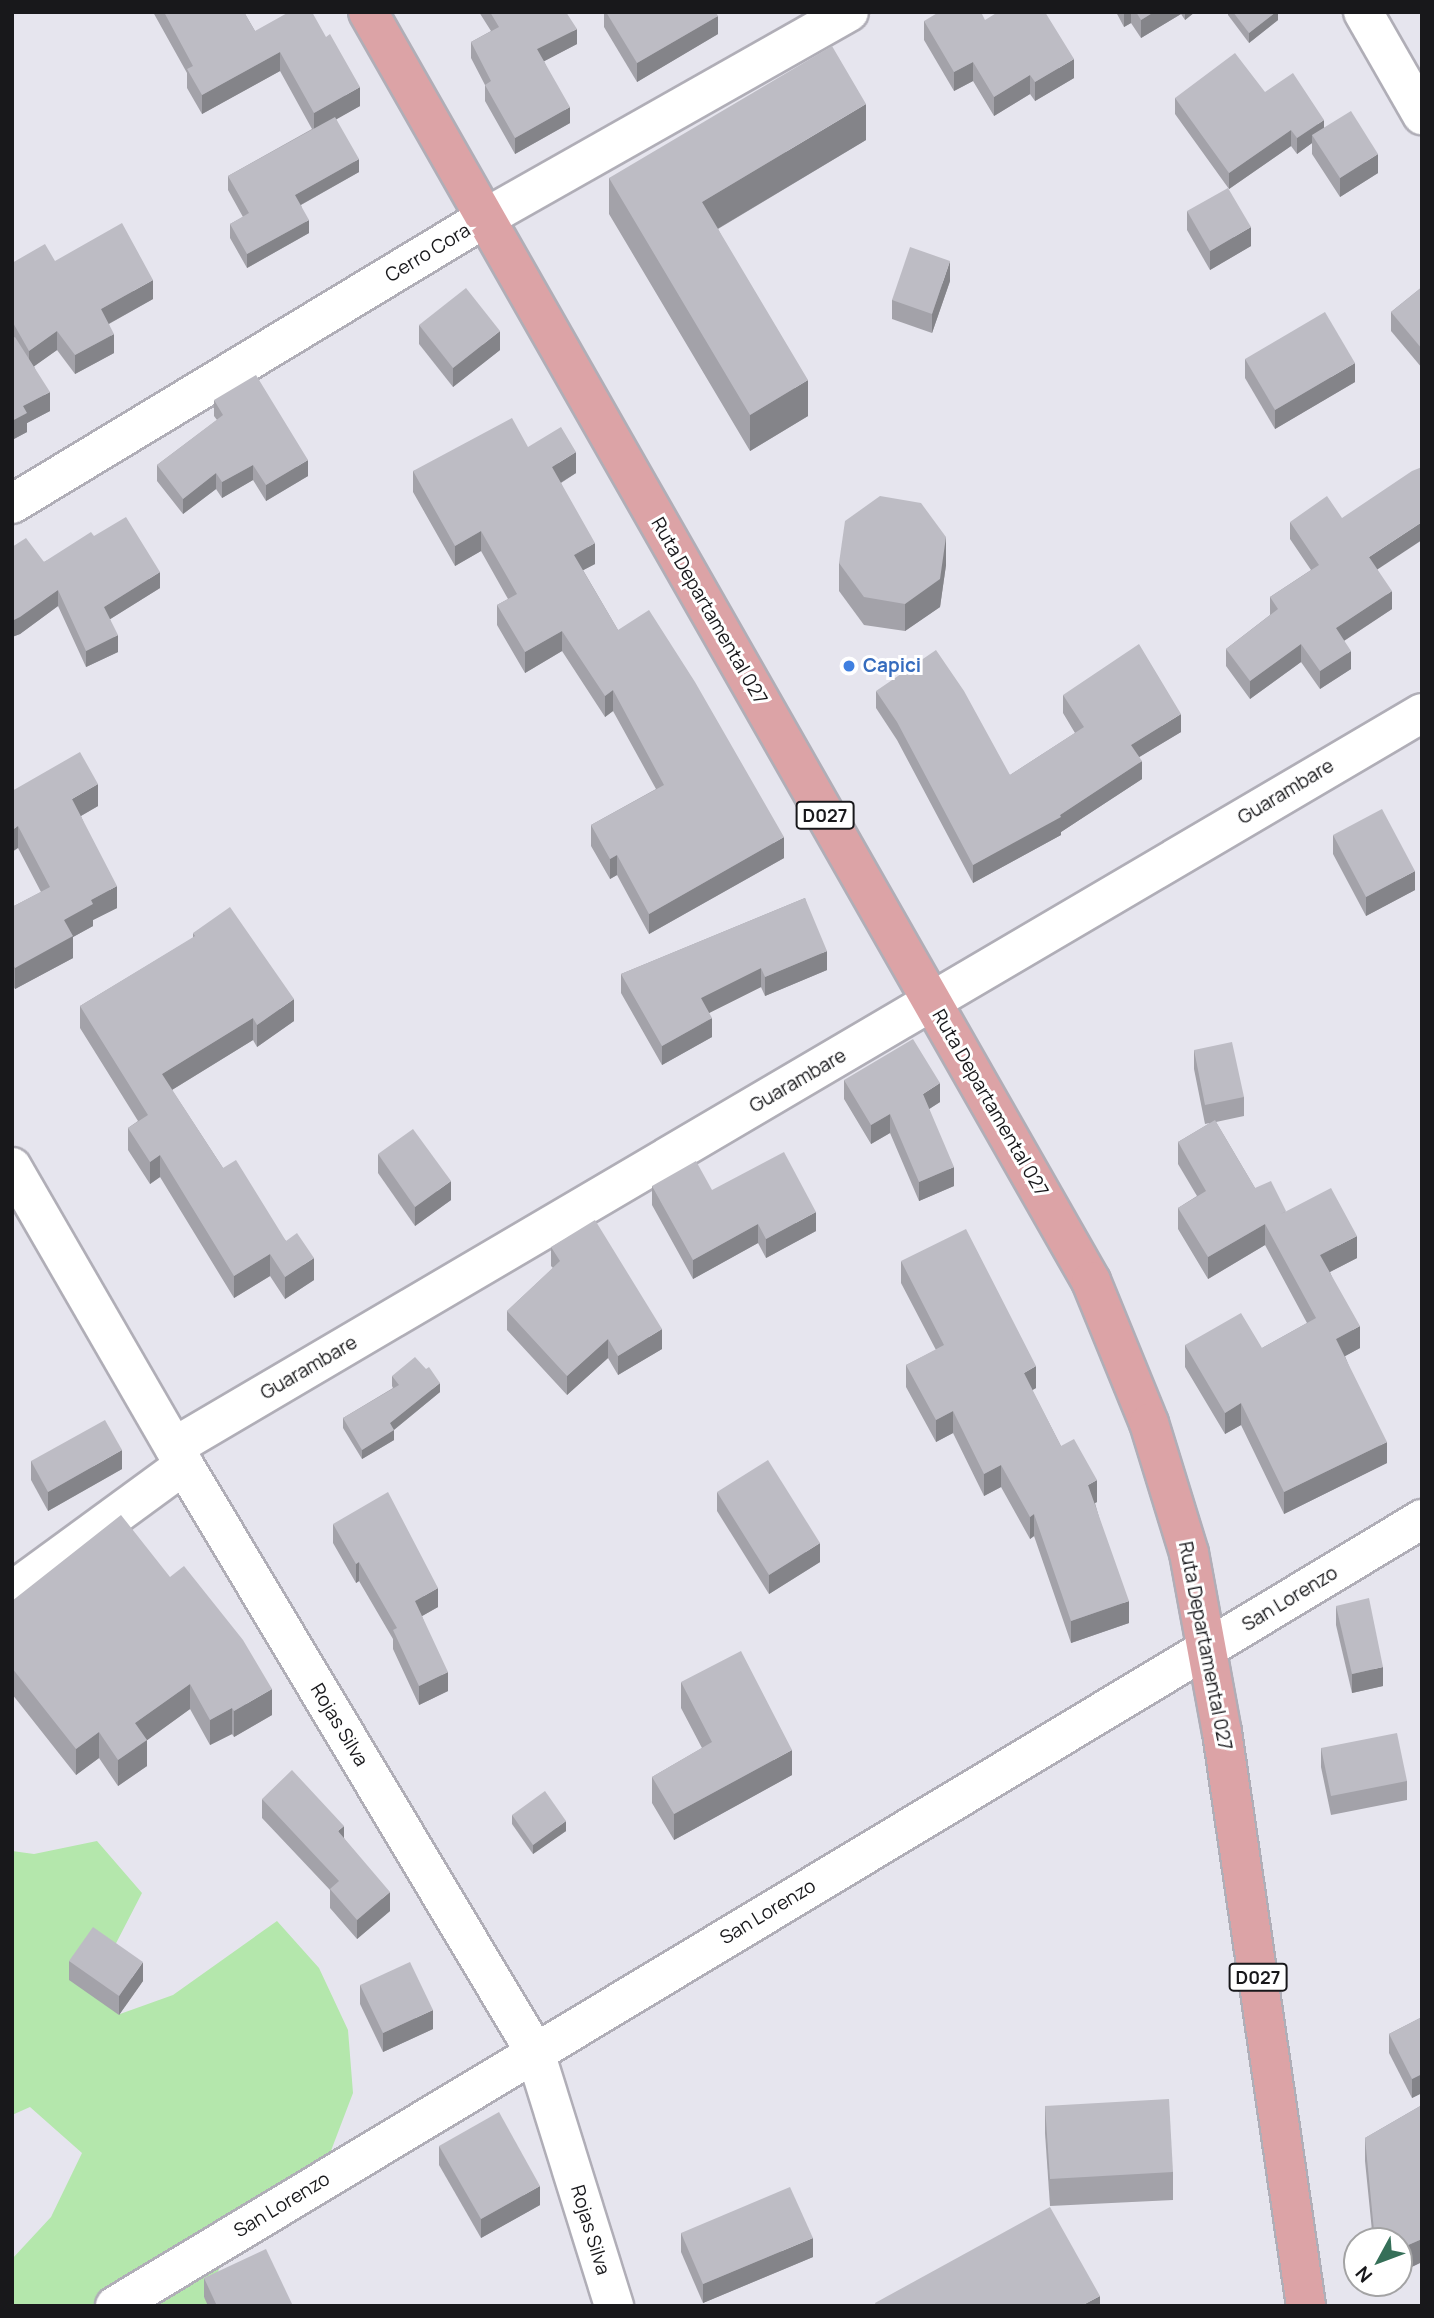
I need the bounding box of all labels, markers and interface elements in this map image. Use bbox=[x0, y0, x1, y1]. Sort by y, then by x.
street label: Cerro Cora bbox=[381, 219, 475, 287]
street label: Ruta Departamental 027 bbox=[646, 513, 772, 709]
place label: Capici bbox=[863, 655, 921, 677]
marker: Capici bbox=[841, 658, 857, 674]
street label: Guarambare bbox=[1234, 754, 1338, 830]
road number: D027 bbox=[795, 800, 855, 830]
street label: Ruta Departamental 027 bbox=[927, 1005, 1053, 1201]
street label: Guarambare bbox=[746, 1044, 850, 1118]
street label: Guarambare bbox=[257, 1331, 361, 1405]
street label: Ruta Departamental 027 bbox=[1174, 1540, 1236, 1752]
street label: San Lorenzo bbox=[1238, 1562, 1342, 1636]
street label: Rojas Silva bbox=[305, 1679, 373, 1771]
street label: San Lorenzo bbox=[716, 1875, 820, 1949]
road number: D027 bbox=[1228, 1963, 1288, 1992]
street label: San Lorenzo bbox=[230, 2168, 334, 2242]
street label: Rojas Silva bbox=[566, 2182, 614, 2278]
north arrow bbox=[1343, 2227, 1413, 2297]
text: N bbox=[1349, 2261, 1378, 2288]

